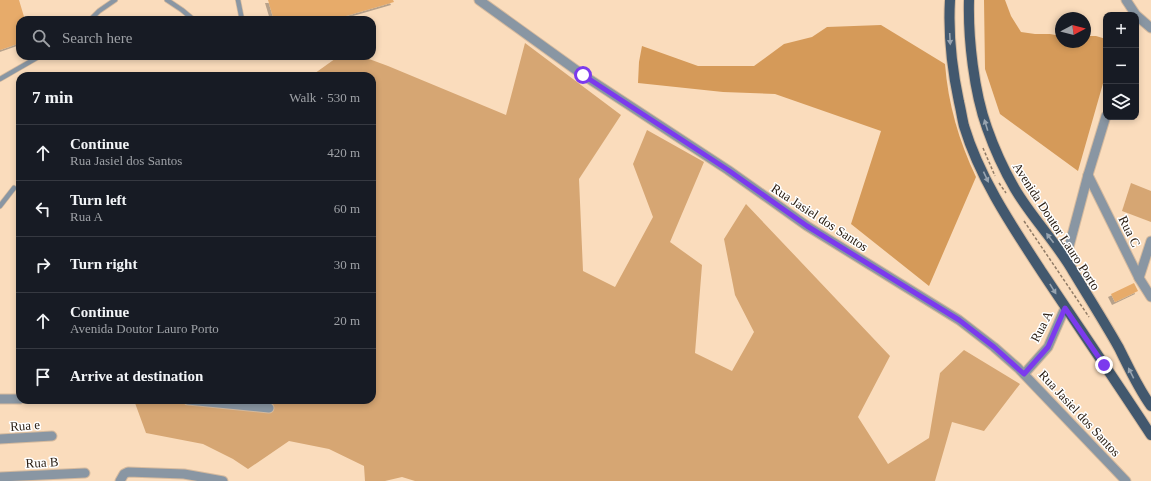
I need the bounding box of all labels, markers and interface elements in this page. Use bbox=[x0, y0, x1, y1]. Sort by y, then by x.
north arrow bbox=[1055, 12, 1091, 48]
map controls bbox=[1103, 12, 1139, 120]
button: + bbox=[1103, 12, 1139, 48]
search box bbox=[16, 16, 376, 60]
icon: search bbox=[30, 27, 52, 49]
text: Search here bbox=[62, 30, 132, 46]
one-way arrow bbox=[947, 33, 954, 45]
button: − bbox=[1103, 48, 1139, 84]
route start bbox=[574, 66, 592, 84]
button: layers bbox=[1103, 84, 1139, 120]
text: 7 min bbox=[32, 88, 73, 107]
text: Walk · 530 m bbox=[289, 90, 360, 105]
one-way arrow bbox=[983, 119, 989, 131]
text: Continue bbox=[70, 136, 129, 152]
icon: ahead bbox=[32, 142, 54, 164]
text: 420 m bbox=[327, 145, 360, 160]
text: Rua Jasiel dos Santos bbox=[70, 153, 182, 168]
street label: Avenida Doutor Lauro Porto bbox=[1010, 160, 1103, 293]
one-way arrow bbox=[983, 172, 989, 184]
street label: Rua Jasiel dos Santos bbox=[769, 181, 871, 254]
text: Turn left bbox=[70, 192, 127, 208]
icon: left bbox=[32, 198, 54, 220]
text: 60 m bbox=[334, 201, 360, 216]
text: Rua A bbox=[70, 209, 103, 224]
street label: Rua C bbox=[1116, 213, 1143, 249]
one-way arrow bbox=[1046, 232, 1054, 243]
icon: right bbox=[32, 254, 54, 276]
text: Turn right bbox=[70, 256, 137, 272]
text: 30 m bbox=[334, 257, 360, 272]
one-way arrow bbox=[1049, 283, 1057, 294]
text: Continue bbox=[70, 304, 129, 320]
street label: Rua A bbox=[1027, 308, 1056, 344]
icon: ahead bbox=[32, 310, 54, 332]
text: 20 m bbox=[334, 313, 360, 328]
text: Avenida Doutor Lauro Porto bbox=[70, 321, 219, 336]
route end bbox=[1095, 356, 1113, 374]
icon: arrive bbox=[32, 366, 54, 388]
street label: Rua Jasiel dos Santos bbox=[1036, 367, 1123, 460]
one-way arrow bbox=[1128, 367, 1134, 379]
text: Arrive at destination bbox=[70, 368, 203, 384]
street label: Rua e bbox=[10, 417, 41, 434]
street label: Rua B bbox=[25, 454, 59, 471]

